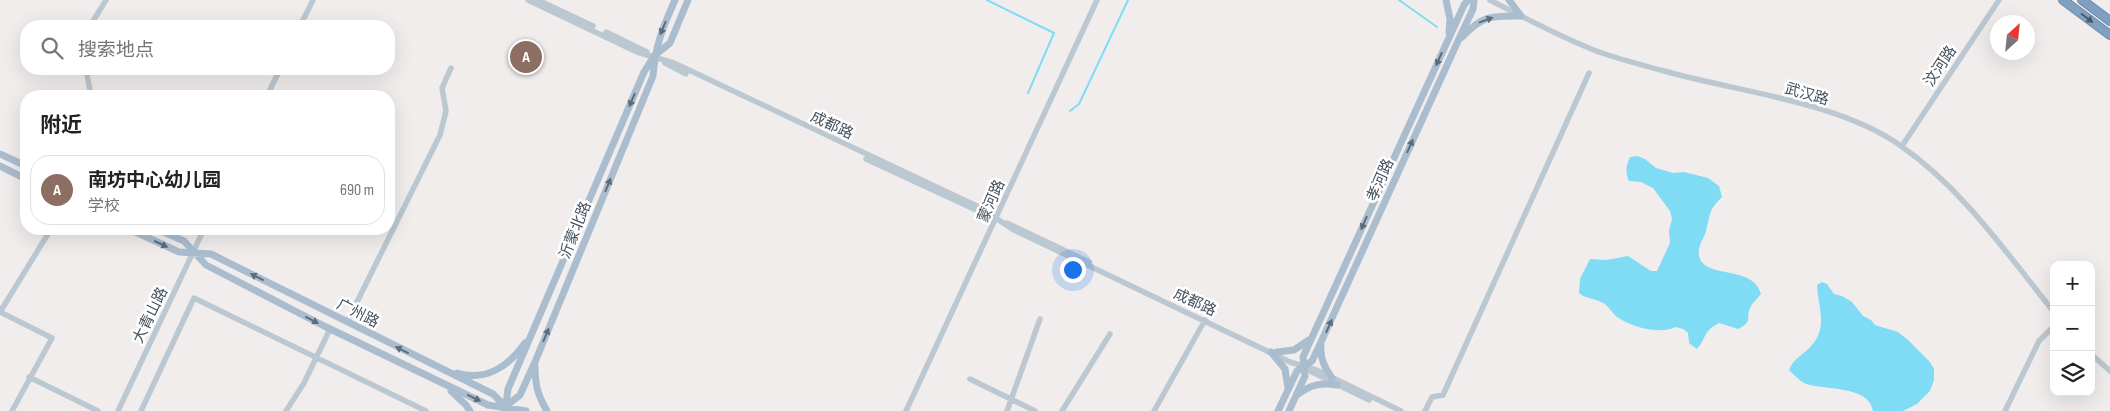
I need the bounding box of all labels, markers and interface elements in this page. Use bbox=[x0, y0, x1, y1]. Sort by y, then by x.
one-way arrow bbox=[2080, 12, 2093, 23]
one-way arrow bbox=[1479, 15, 1494, 23]
north arrow bbox=[1990, 15, 2035, 60]
search box bbox=[20, 20, 395, 75]
one-way arrow bbox=[658, 21, 666, 35]
icon: search bbox=[38, 34, 66, 62]
pin: A bbox=[510, 38, 542, 76]
text: 搜索地点 bbox=[78, 39, 154, 62]
street label: 汶河路 bbox=[1920, 42, 1961, 90]
one-way arrow bbox=[1435, 52, 1443, 66]
street label: 武汉路 bbox=[1783, 79, 1831, 110]
one-way arrow bbox=[628, 93, 636, 107]
street label: 成都路 bbox=[807, 107, 856, 144]
text: 附近 bbox=[40, 113, 82, 138]
one-way arrow bbox=[1407, 139, 1415, 153]
street label: 孝河路 bbox=[1363, 156, 1398, 205]
text: 南坊中心幼儿园 bbox=[88, 169, 221, 192]
street label: 蒙河路 bbox=[974, 177, 1009, 226]
one-way arrow bbox=[605, 178, 613, 192]
text: A bbox=[53, 181, 61, 200]
text: 690 m bbox=[340, 181, 374, 200]
text: 学校 bbox=[88, 197, 120, 216]
street label: 沂蒙北路 bbox=[555, 199, 596, 262]
one-way arrow bbox=[1360, 216, 1368, 230]
one-way arrow bbox=[154, 240, 168, 248]
your location bbox=[1060, 257, 1086, 283]
map controls bbox=[2050, 261, 2095, 396]
button: + bbox=[2050, 261, 2095, 306]
one-way arrow bbox=[250, 273, 264, 281]
street label: 大青山路 bbox=[129, 284, 172, 346]
street label: 成都路 bbox=[1170, 284, 1219, 321]
street label: 广州路 bbox=[333, 295, 382, 332]
button: − bbox=[2050, 306, 2095, 351]
one-way arrow bbox=[305, 316, 319, 324]
one-way arrow bbox=[1325, 319, 1333, 333]
one-way arrow bbox=[543, 328, 551, 342]
one-way arrow bbox=[395, 346, 410, 354]
button: layers bbox=[2050, 351, 2095, 396]
one-way arrow bbox=[467, 394, 481, 402]

